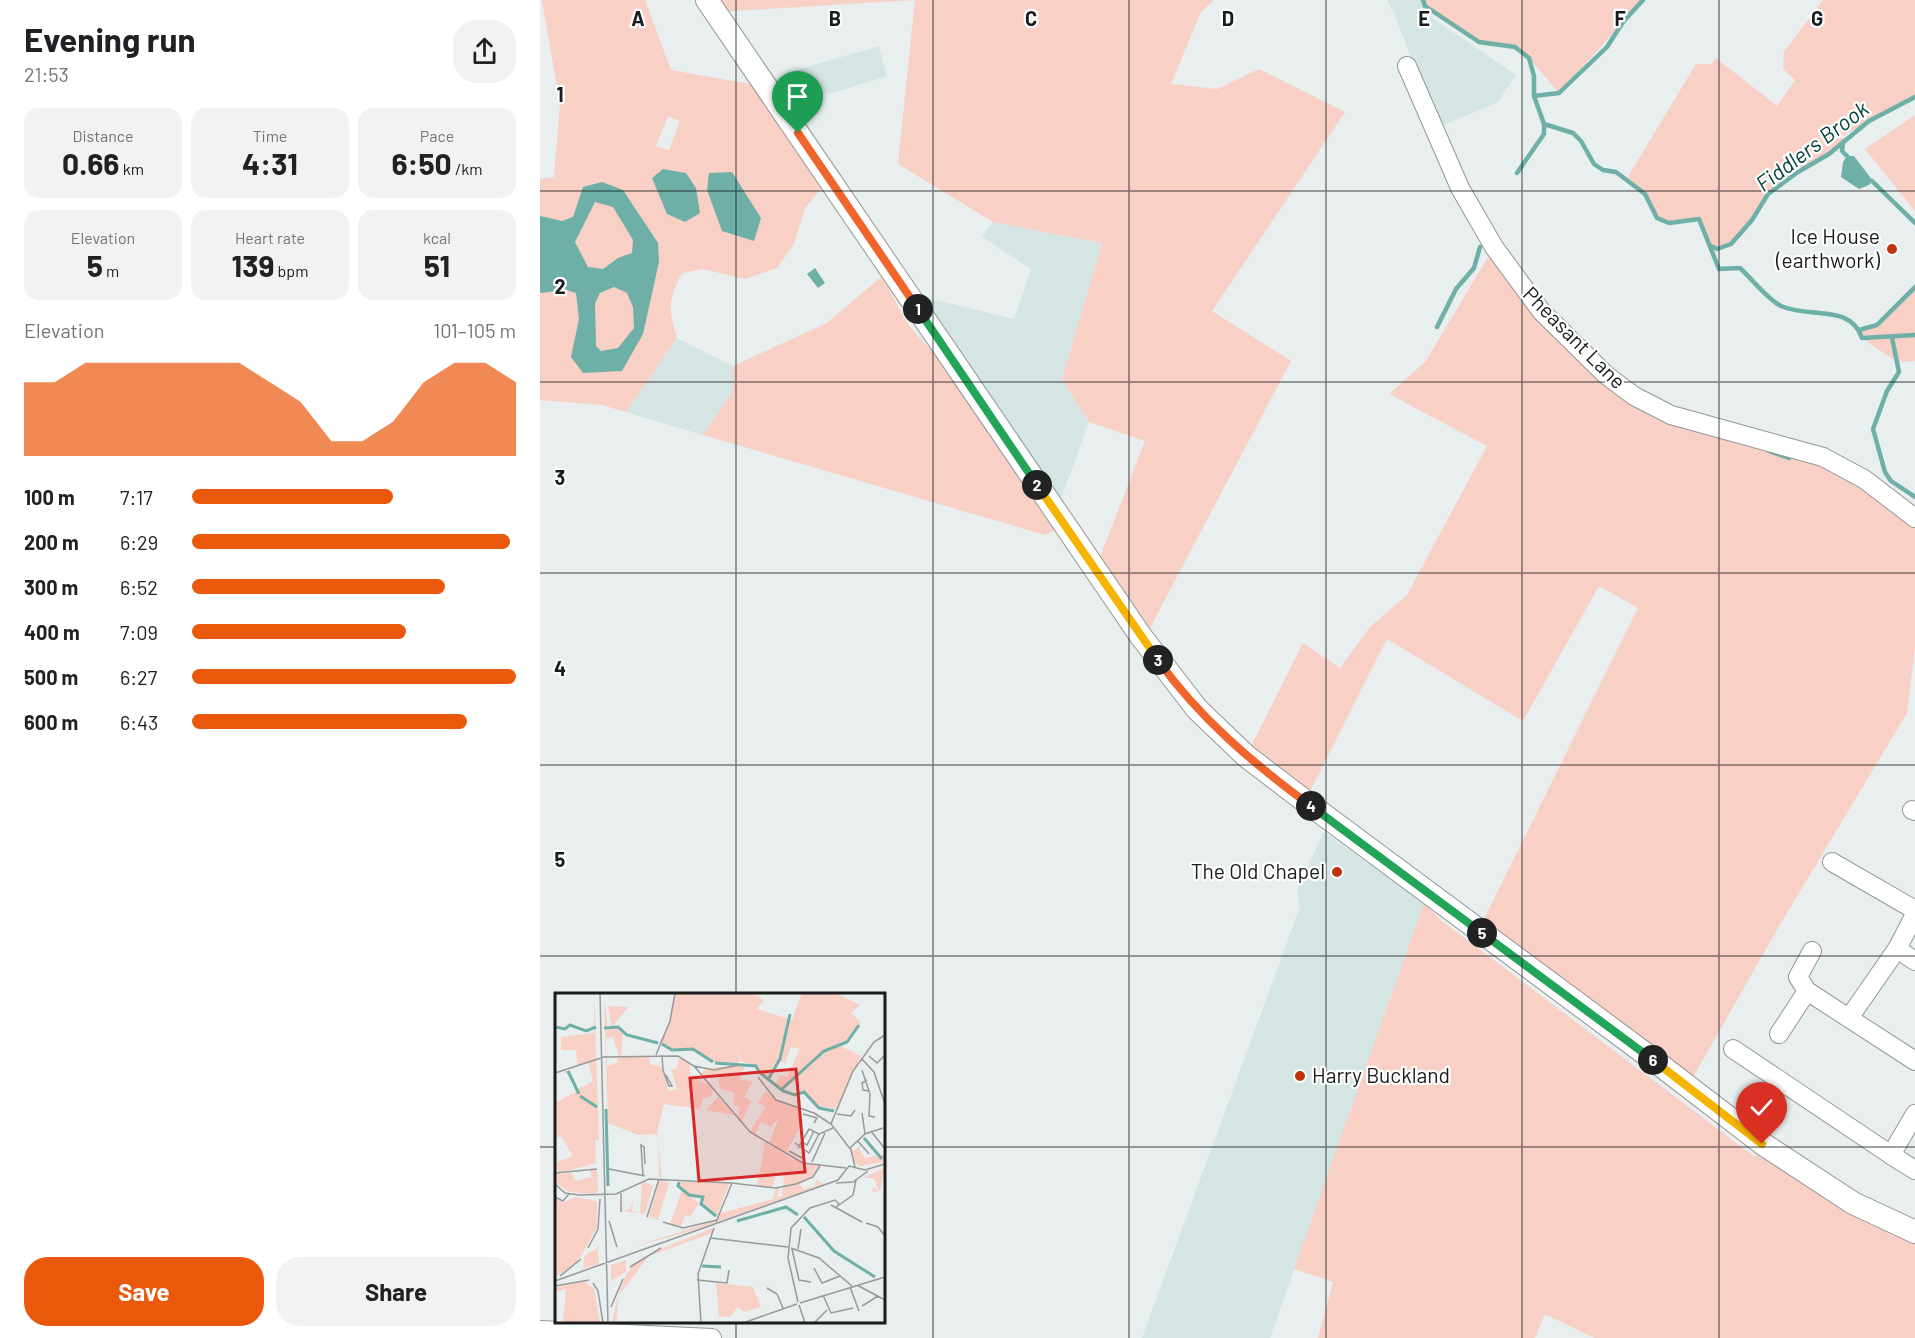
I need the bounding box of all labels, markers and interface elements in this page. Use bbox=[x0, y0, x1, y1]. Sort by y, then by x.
text: A bbox=[631, 6, 645, 30]
text: B bbox=[829, 6, 841, 30]
text: C bbox=[1025, 6, 1037, 30]
text: D bbox=[1222, 6, 1234, 30]
text: E bbox=[1418, 6, 1430, 30]
text: F bbox=[1614, 6, 1626, 30]
text: G bbox=[1811, 6, 1823, 30]
text: Evening run bbox=[24, 19, 196, 59]
button: share bbox=[453, 20, 516, 83]
text: 21:53 bbox=[24, 62, 69, 86]
pin bbox=[772, 71, 823, 133]
icon: arrive bbox=[781, 80, 814, 113]
text: 1 bbox=[556, 82, 564, 106]
water label: Fiddlers Brook bbox=[1750, 94, 1873, 196]
text: Distance bbox=[73, 126, 133, 145]
text: Time bbox=[253, 126, 287, 145]
text: Pace bbox=[420, 126, 454, 145]
text: 0.66 bbox=[62, 145, 119, 181]
text: 4:31 bbox=[242, 145, 298, 181]
text: 6:50 bbox=[391, 145, 452, 181]
text: km bbox=[119, 159, 144, 178]
text: /km bbox=[452, 159, 483, 178]
place label: Ice House (earthwork) bbox=[1775, 223, 1881, 272]
text: Elevation bbox=[71, 228, 135, 247]
text: Heart rate bbox=[235, 228, 305, 247]
text: kcal bbox=[423, 228, 451, 247]
marker: Ice House (earthwork) bbox=[1885, 242, 1899, 256]
text: 5 bbox=[87, 247, 103, 283]
text: 139 bbox=[232, 247, 274, 283]
text: 51 bbox=[424, 247, 450, 283]
text: m bbox=[103, 261, 119, 280]
text: bpm bbox=[274, 261, 308, 280]
text: 2 bbox=[554, 274, 566, 298]
street label: Pheasant Lane bbox=[1519, 281, 1631, 393]
pin: 1 bbox=[903, 294, 933, 324]
text: 1 bbox=[915, 299, 921, 318]
text: Elevation bbox=[24, 318, 105, 342]
text: 101–105 m bbox=[433, 318, 516, 342]
text: 3 bbox=[555, 465, 565, 489]
pin: 2 bbox=[1022, 470, 1052, 500]
text: 2 bbox=[1033, 475, 1041, 494]
text: 100 m bbox=[24, 485, 75, 509]
text: 7:17 bbox=[120, 485, 153, 509]
text: 200 m bbox=[24, 530, 79, 554]
text: 6:29 bbox=[120, 530, 158, 554]
text: 300 m bbox=[24, 575, 78, 599]
text: 6:52 bbox=[120, 575, 158, 599]
text: 400 m bbox=[24, 620, 80, 644]
text: 7:09 bbox=[120, 620, 158, 644]
pin: 3 bbox=[1143, 645, 1173, 675]
text: 3 bbox=[1154, 650, 1162, 669]
text: 4 bbox=[554, 656, 566, 680]
text: 500 m bbox=[24, 665, 78, 689]
text: 6:27 bbox=[120, 665, 157, 689]
text: 600 m bbox=[24, 710, 78, 734]
text: 6:43 bbox=[120, 710, 158, 734]
pin: 4 bbox=[1296, 791, 1326, 821]
text: 4 bbox=[1306, 796, 1316, 815]
text: 5 bbox=[555, 847, 566, 871]
place label: The Old Chapel bbox=[1191, 858, 1325, 883]
marker: The Old Chapel bbox=[1330, 865, 1344, 879]
pin: 5 bbox=[1467, 918, 1497, 948]
text: 5 bbox=[1478, 923, 1486, 942]
inset map bbox=[555, 993, 885, 1323]
pin: 6 bbox=[1638, 1045, 1668, 1075]
text: 6 bbox=[1649, 1050, 1657, 1069]
place label: Harry Buckland bbox=[1312, 1062, 1450, 1087]
marker: Harry Buckland bbox=[1293, 1069, 1307, 1083]
pin bbox=[1736, 1082, 1787, 1144]
icon: check bbox=[1745, 1091, 1778, 1124]
button: Save bbox=[24, 1257, 264, 1326]
button: Share bbox=[276, 1257, 516, 1326]

